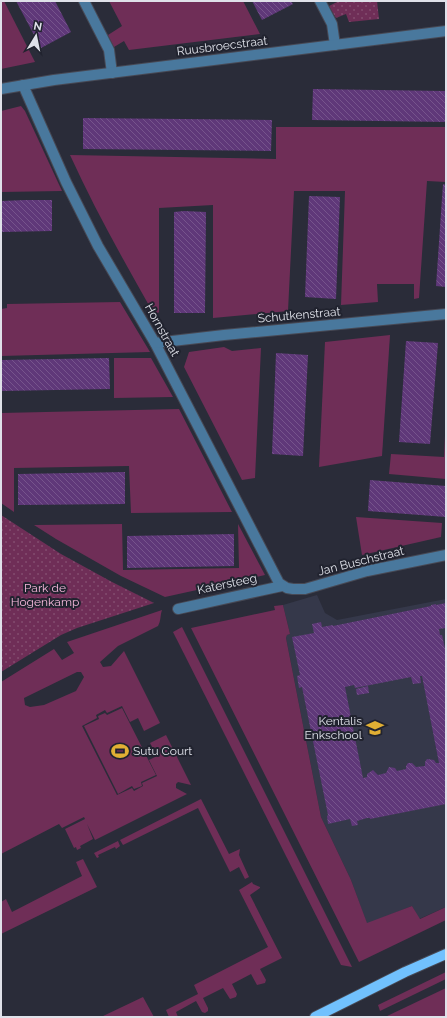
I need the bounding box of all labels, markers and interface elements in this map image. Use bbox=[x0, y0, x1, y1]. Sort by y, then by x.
north arrow bbox=[16, 16, 56, 56]
text: N bbox=[32, 20, 43, 34]
street label: Ruusbroecstraat bbox=[176, 34, 268, 58]
street label: Hornstraat bbox=[142, 301, 182, 359]
street label: Schutkenstraat bbox=[257, 304, 341, 326]
street label: Jan Buschstraat bbox=[317, 544, 405, 578]
street label: Katersteeg bbox=[196, 571, 258, 597]
park label: Park de Hogenkamp bbox=[11, 581, 79, 609]
place label: Kentalis Enkschool bbox=[304, 714, 363, 742]
school or university icon: Kentalis Enkschool bbox=[365, 718, 385, 738]
sports icon: Sutu Court bbox=[110, 741, 130, 761]
place label: Sutu Court bbox=[133, 744, 192, 758]

